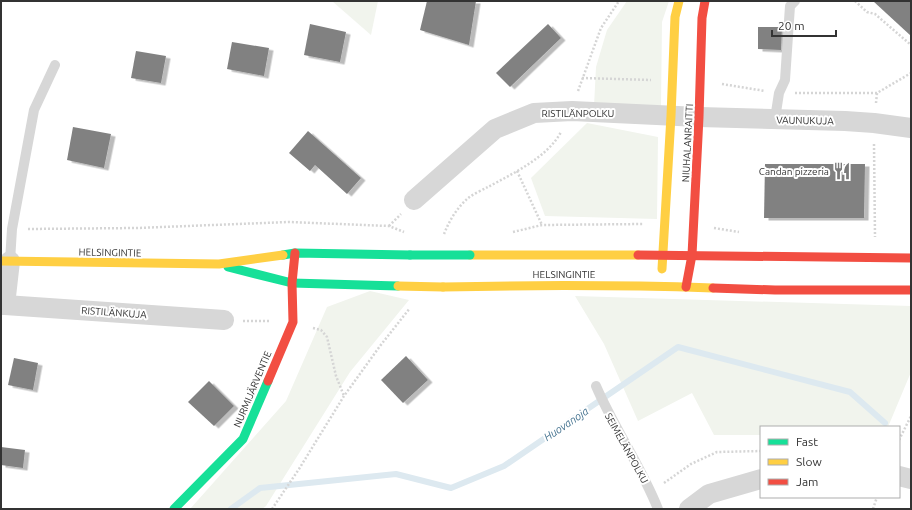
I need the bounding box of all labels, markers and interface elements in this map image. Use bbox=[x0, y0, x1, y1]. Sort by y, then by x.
scale bar bbox=[772, 12, 836, 38]
text: 20 m bbox=[778, 19, 805, 32]
street label: NIUHALANRAITTI bbox=[680, 104, 695, 183]
street label: RISTILÄNPOLKU bbox=[542, 108, 614, 119]
street label: VAUNUKUJA bbox=[776, 114, 834, 127]
restaurant icon: Candan pizzeria bbox=[832, 161, 852, 181]
place label: Candan pizzeria bbox=[759, 166, 829, 177]
street label: HELSINGINTIE bbox=[78, 246, 142, 259]
street label: HELSINGINTIE bbox=[533, 269, 596, 280]
street label: RISTILÄNKUJA bbox=[81, 305, 147, 320]
street label: NURMIJÄRVENTIE bbox=[231, 349, 274, 429]
water label: Huovanoja bbox=[541, 405, 591, 443]
street label: SEIMELÄNPOLKU bbox=[603, 411, 650, 485]
legend bbox=[760, 426, 900, 498]
text: Fast bbox=[796, 435, 818, 448]
text: Slow bbox=[796, 455, 822, 468]
text: Jam bbox=[796, 475, 818, 488]

